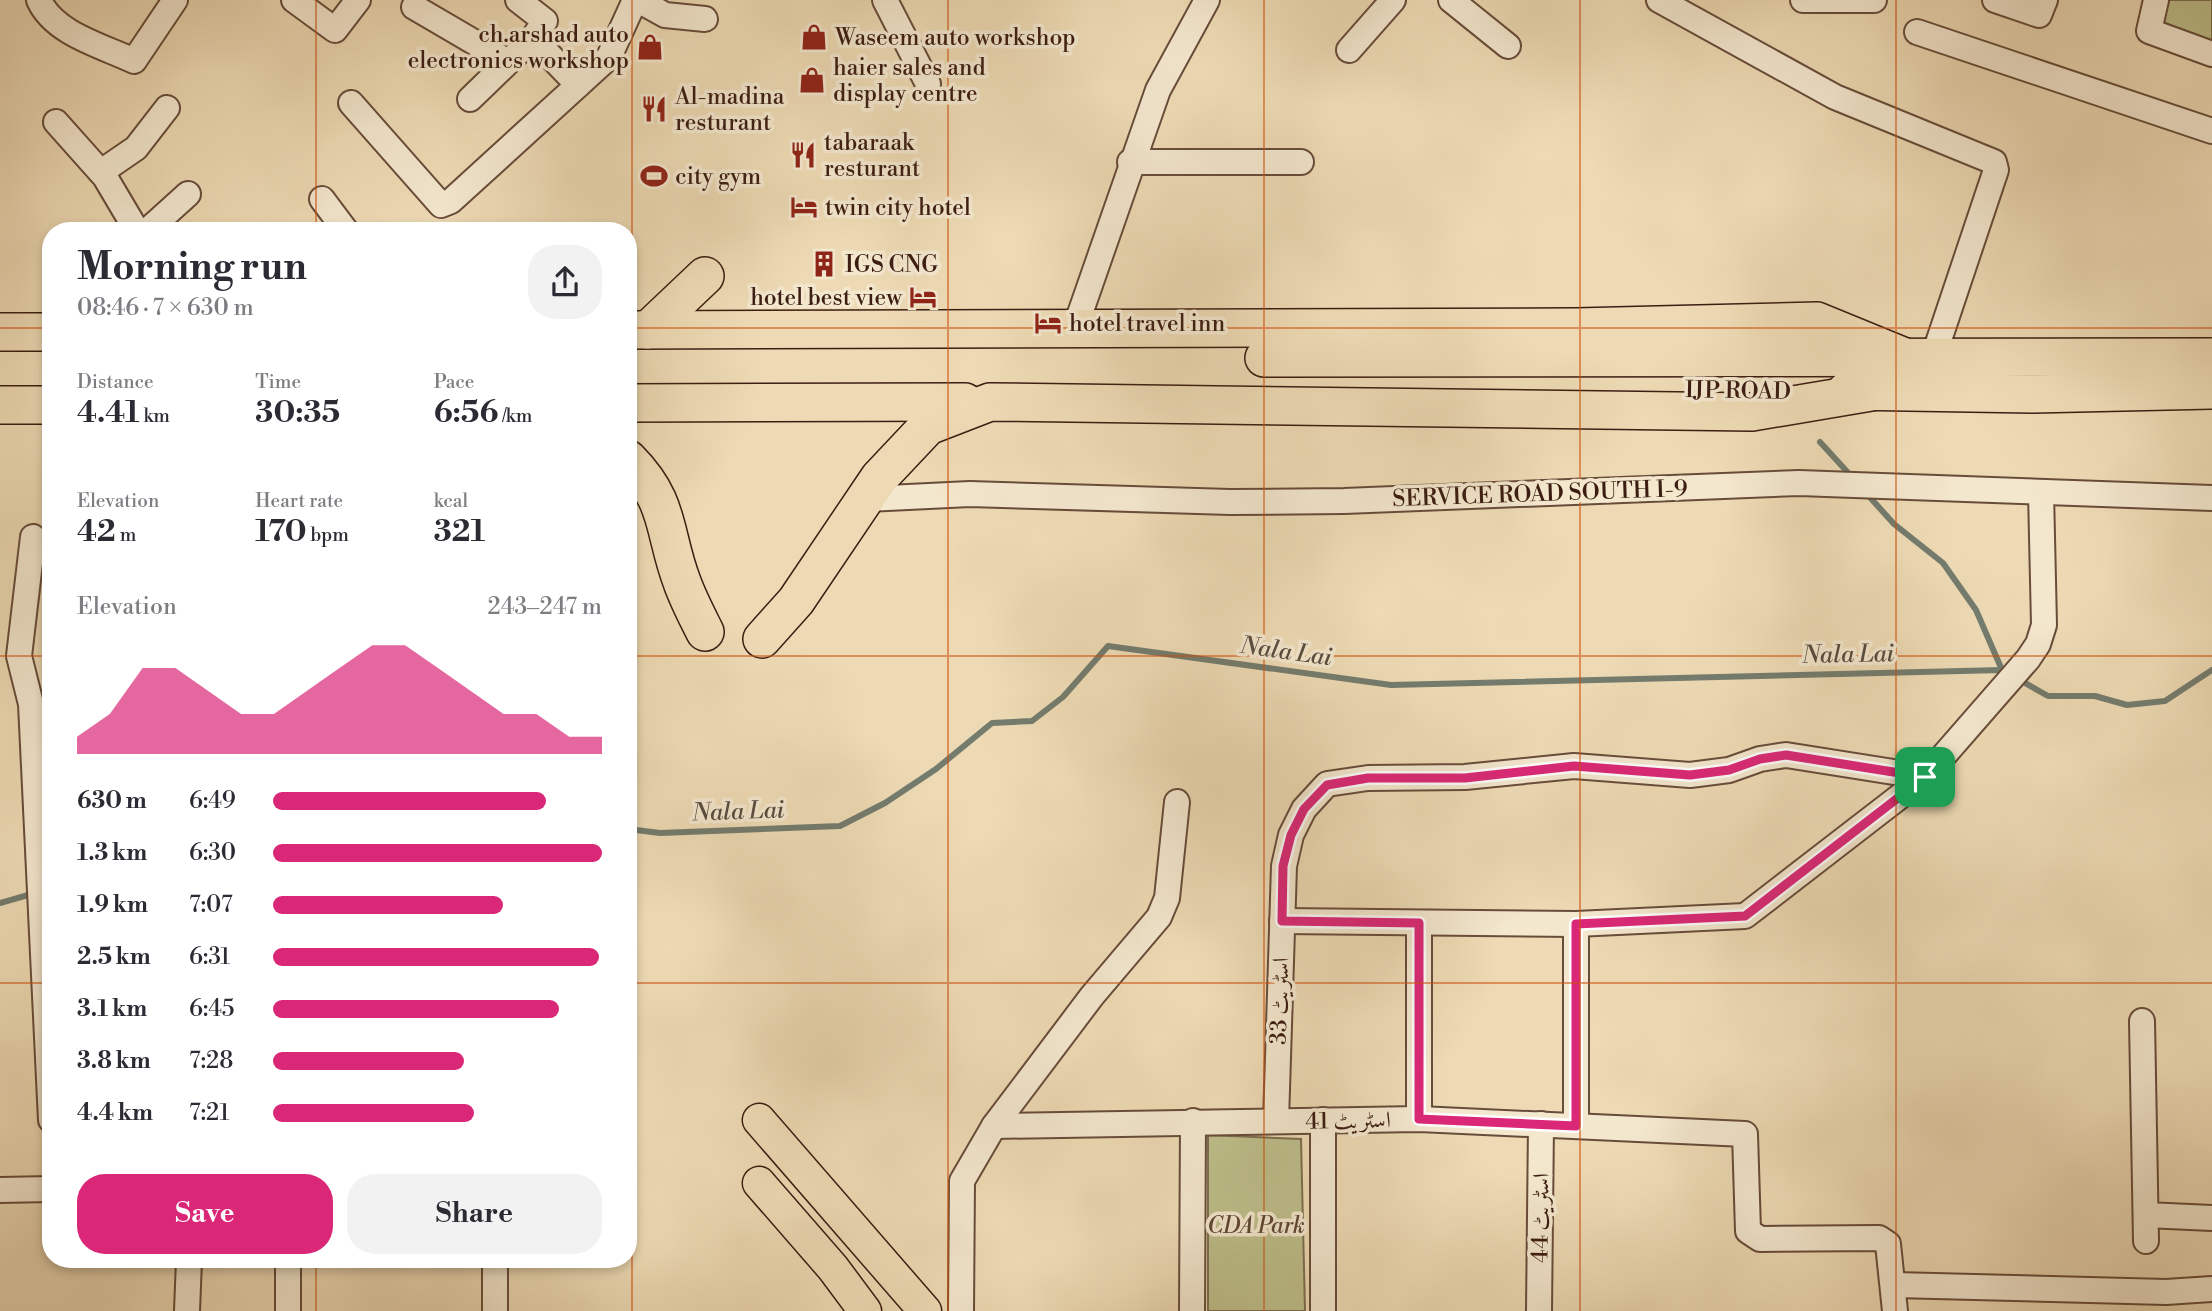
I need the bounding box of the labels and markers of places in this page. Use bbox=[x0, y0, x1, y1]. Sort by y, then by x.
place label: ch.arshad auto electronics workshop bbox=[408, 21, 629, 75]
shop icon: Waseem auto workshop bbox=[799, 22, 829, 52]
place label: Waseem auto workshop bbox=[834, 24, 1076, 52]
shop icon: ch.arshad auto electronics workshop bbox=[635, 32, 665, 62]
place label: haier sales and display centre bbox=[833, 54, 986, 108]
shop icon: haier sales and display centre bbox=[797, 65, 827, 95]
place label: Al-madina resturant bbox=[674, 83, 785, 137]
restaurant icon: Al-madina resturant bbox=[639, 94, 669, 124]
place label: tabaraak resturant bbox=[824, 129, 920, 183]
restaurant icon: tabaraak resturant bbox=[788, 140, 818, 170]
sports icon: city gym bbox=[639, 161, 669, 191]
place label: city gym bbox=[675, 163, 761, 191]
hotel icon: twin city hotel bbox=[789, 192, 819, 222]
place label: twin city hotel bbox=[825, 194, 971, 222]
building icon: IGS CNG bbox=[809, 249, 839, 279]
place label: IGS CNG bbox=[845, 251, 938, 279]
hotel icon: hotel best view bbox=[908, 282, 938, 312]
place label: hotel best view bbox=[750, 284, 903, 312]
hotel icon: hotel travel inn bbox=[1033, 308, 1063, 338]
place label: hotel travel inn bbox=[1069, 310, 1226, 338]
pin bbox=[1895, 747, 1955, 807]

